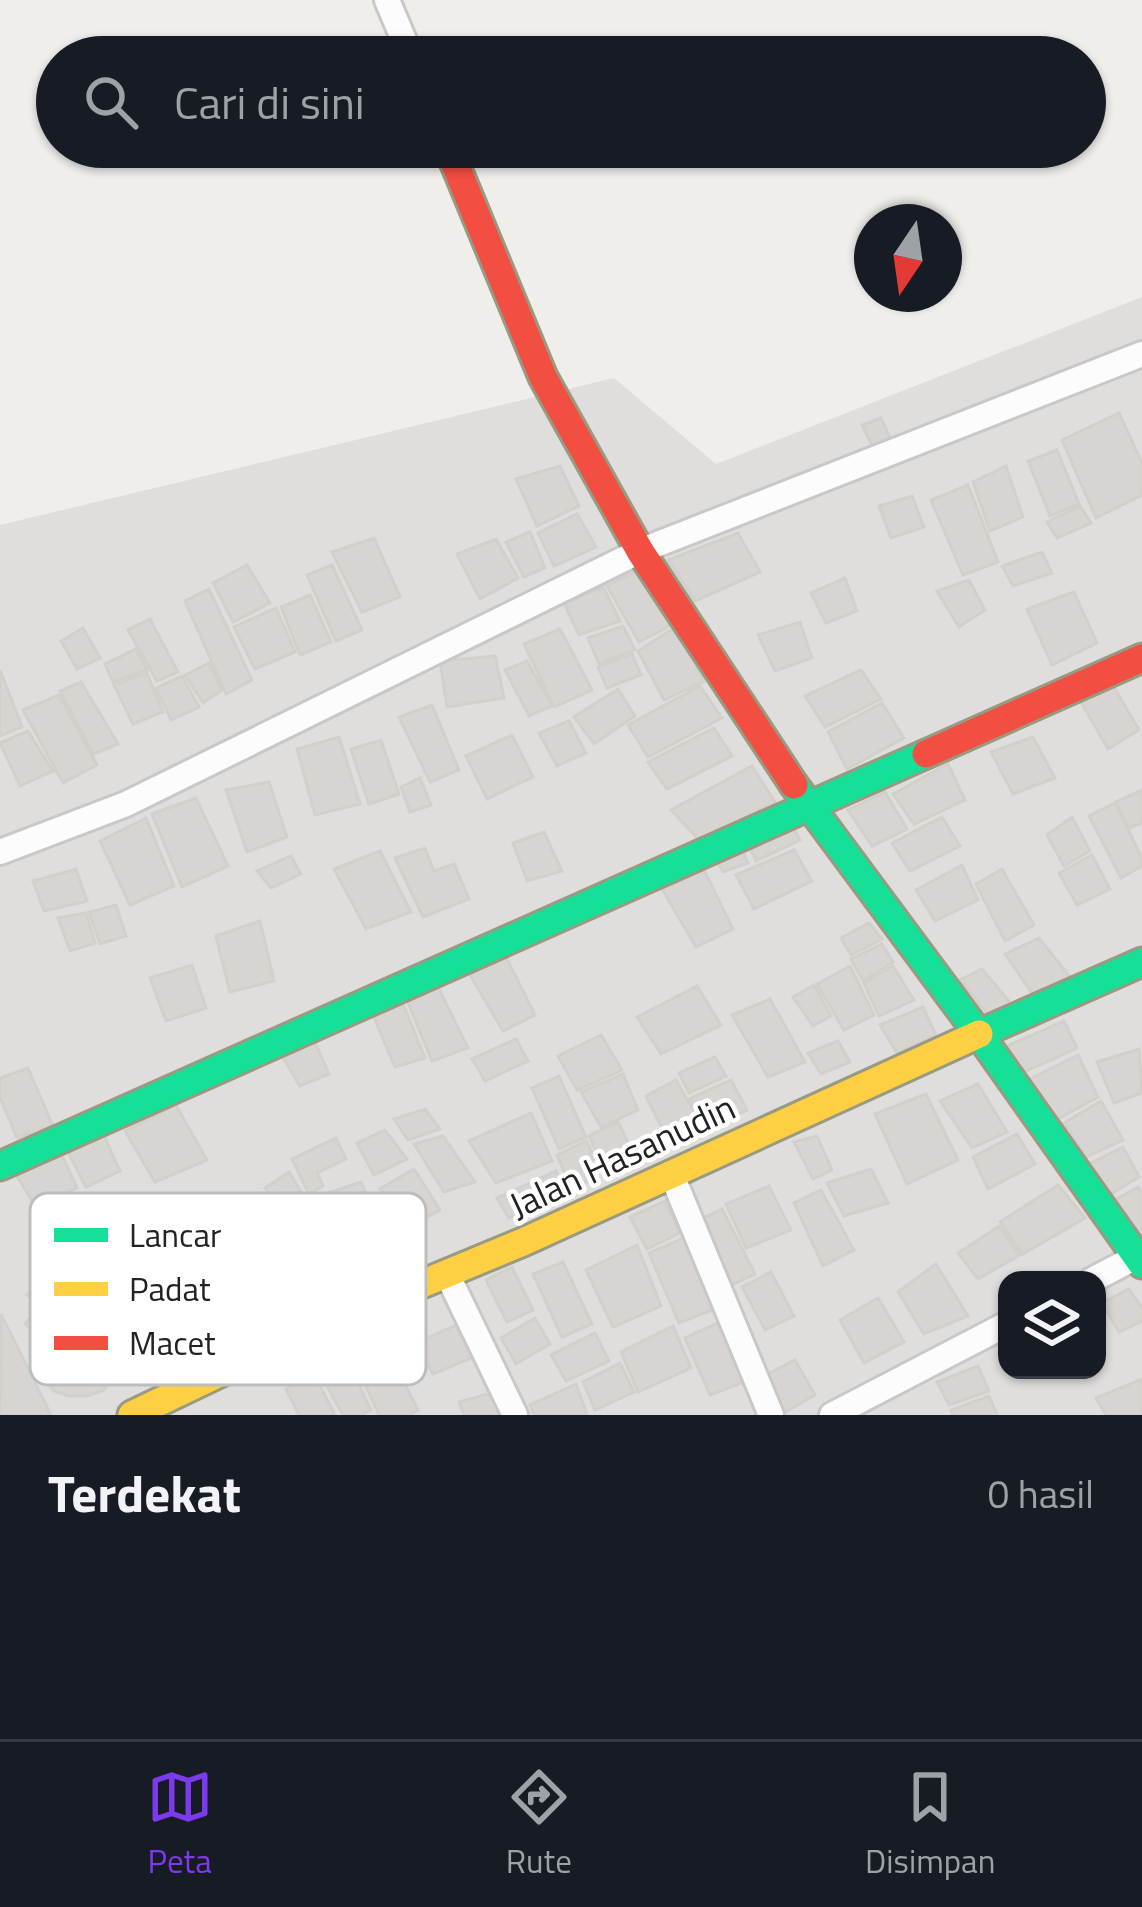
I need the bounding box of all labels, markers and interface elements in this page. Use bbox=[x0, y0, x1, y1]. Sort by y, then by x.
search box bbox=[36, 36, 1106, 168]
text: Cari di sini bbox=[174, 68, 365, 136]
icon: search bbox=[78, 69, 144, 135]
north arrow bbox=[854, 204, 962, 312]
street label: Jalan Hasanudin bbox=[500, 1079, 744, 1232]
legend bbox=[30, 1193, 426, 1385]
text: Lancar bbox=[129, 1210, 221, 1260]
text: Padat bbox=[129, 1264, 211, 1314]
map controls bbox=[998, 1271, 1106, 1379]
button: layers bbox=[998, 1271, 1106, 1379]
text: Macet bbox=[129, 1318, 216, 1368]
text: Terdekat bbox=[48, 1454, 241, 1532]
text: 0 hasil bbox=[987, 1464, 1094, 1523]
tab: Peta bbox=[147, 1764, 213, 1886]
tab: Rute bbox=[506, 1764, 572, 1886]
tab: Disimpan bbox=[865, 1764, 995, 1886]

